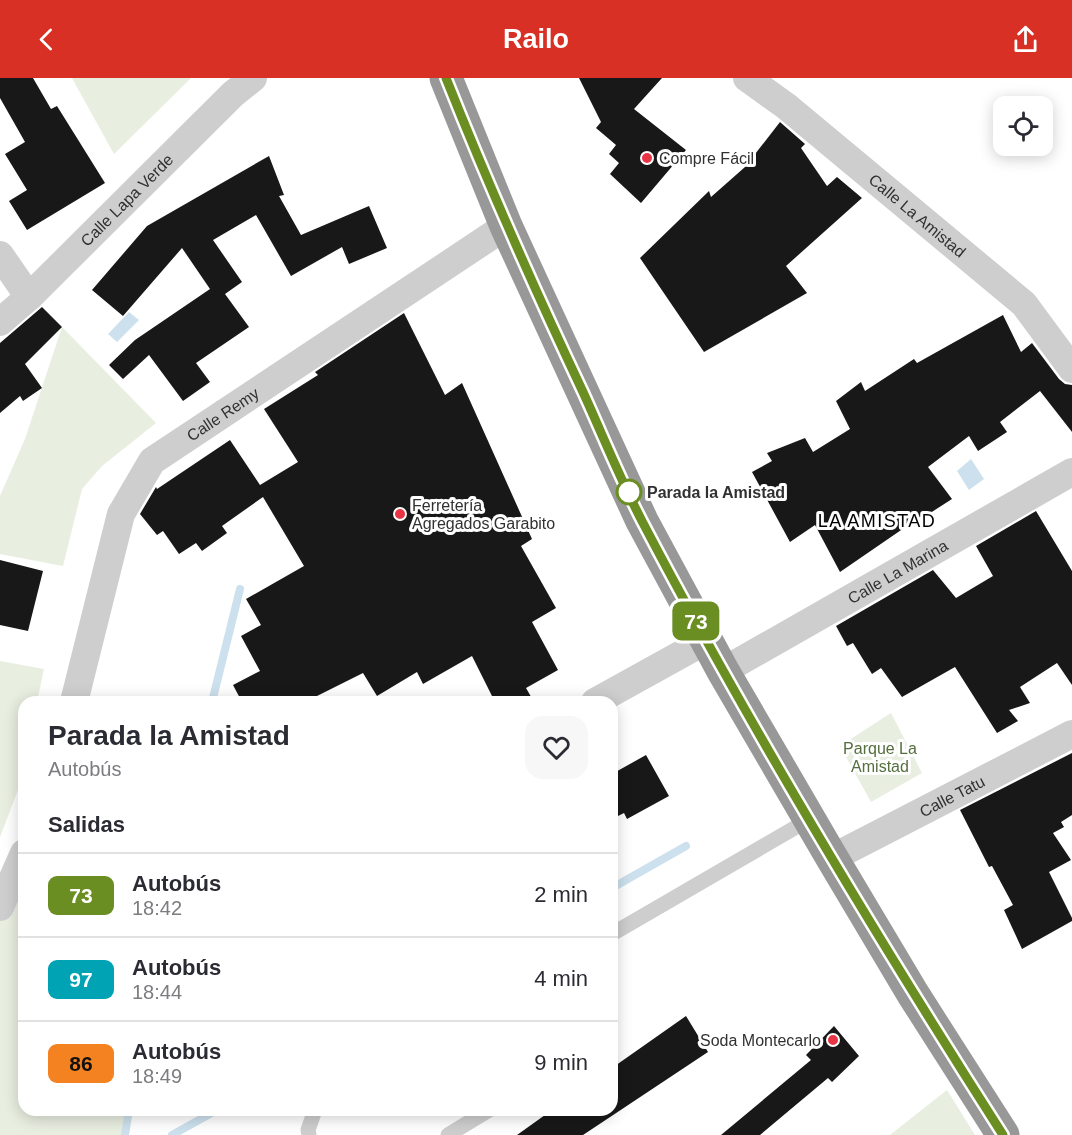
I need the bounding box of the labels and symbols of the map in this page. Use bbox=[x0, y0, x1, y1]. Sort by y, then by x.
place label: Compre Fácil bbox=[659, 150, 754, 167]
street label: Calle Lapa Verde bbox=[77, 151, 177, 250]
marker: Compre Fácil bbox=[640, 151, 654, 165]
street label: Calle La Amistad bbox=[866, 171, 969, 261]
street label: Calle Remy bbox=[184, 385, 262, 444]
marker: Parada la Amistad bbox=[616, 479, 642, 505]
place label: Parada la Amistad bbox=[647, 484, 785, 501]
place label: Ferretería Agregados Garabito bbox=[412, 497, 555, 532]
marker: Ferretería Agregados Garabito bbox=[393, 507, 407, 521]
district label: LA AMISTAD bbox=[818, 511, 936, 531]
street label: Calle La Marina bbox=[845, 537, 951, 607]
line badge: 73 bbox=[669, 602, 723, 640]
park label: Parque La Amistad bbox=[843, 740, 917, 775]
street label: Calle Tatu bbox=[917, 773, 988, 820]
place label: Soda Montecarlo bbox=[700, 1032, 821, 1049]
marker: Soda Montecarlo bbox=[826, 1033, 840, 1047]

